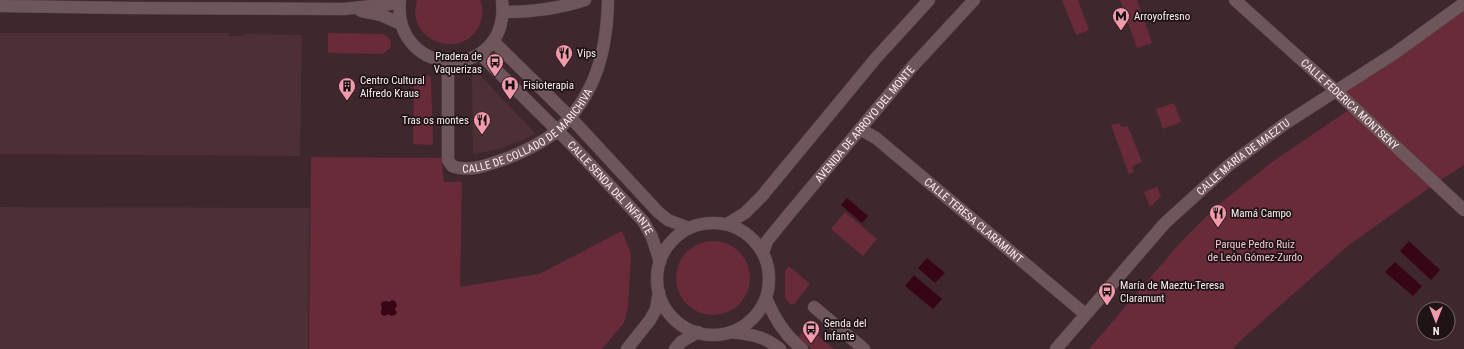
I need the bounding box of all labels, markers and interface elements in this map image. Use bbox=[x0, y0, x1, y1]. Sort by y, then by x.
metro station icon: Arroyofresno bbox=[1111, 6, 1131, 31]
place label: Arroyofresno bbox=[1134, 10, 1191, 23]
restaurant icon: Vips bbox=[554, 43, 574, 68]
place label: Vips bbox=[577, 47, 596, 60]
place label: Pradera de Vaquerizas bbox=[434, 50, 482, 76]
bus stop icon: Pradera de Vaquerizas bbox=[485, 52, 505, 77]
street label: CALLE FEDERICA MONTSENY bbox=[1298, 56, 1401, 153]
street label: AVENIDA DE ARROYO DEL MONTE bbox=[812, 63, 917, 185]
place label: Centro Cultural Alfredo Kraus bbox=[360, 74, 425, 100]
hospital icon: Fisioterapia bbox=[500, 75, 520, 100]
building icon: Centro Cultural Alfredo Kraus bbox=[337, 76, 357, 101]
place label: Fisioterapia bbox=[523, 79, 574, 92]
street label: CALLE DE COLLADO DE MARICHIVA bbox=[462, 86, 595, 175]
restaurant icon: Tras os montes bbox=[472, 110, 492, 135]
place label: Tras os montes bbox=[402, 114, 469, 127]
street label: CALLE MARÍA DE MAEZTU bbox=[1194, 116, 1292, 198]
street label: CALLE SENDA DEL INFANTE bbox=[565, 138, 656, 237]
street label: CALLE TERESA CLARAMUNT bbox=[922, 175, 1026, 266]
restaurant icon: Mamá Campo bbox=[1208, 203, 1228, 228]
place label: Mamá Campo bbox=[1231, 207, 1292, 220]
park label: Parque Pedro Ruiz de León Gómez-Zurdo bbox=[1207, 238, 1303, 264]
place label: María de Maeztu-Teresa Claramunt bbox=[1120, 279, 1224, 305]
bus stop icon: María de Maeztu-Teresa Claramunt bbox=[1097, 281, 1117, 306]
north arrow bbox=[1416, 301, 1456, 341]
place label: Senda del Infante bbox=[824, 317, 867, 343]
bus stop icon: Senda del Infante bbox=[801, 319, 821, 344]
text: N bbox=[1432, 324, 1439, 337]

